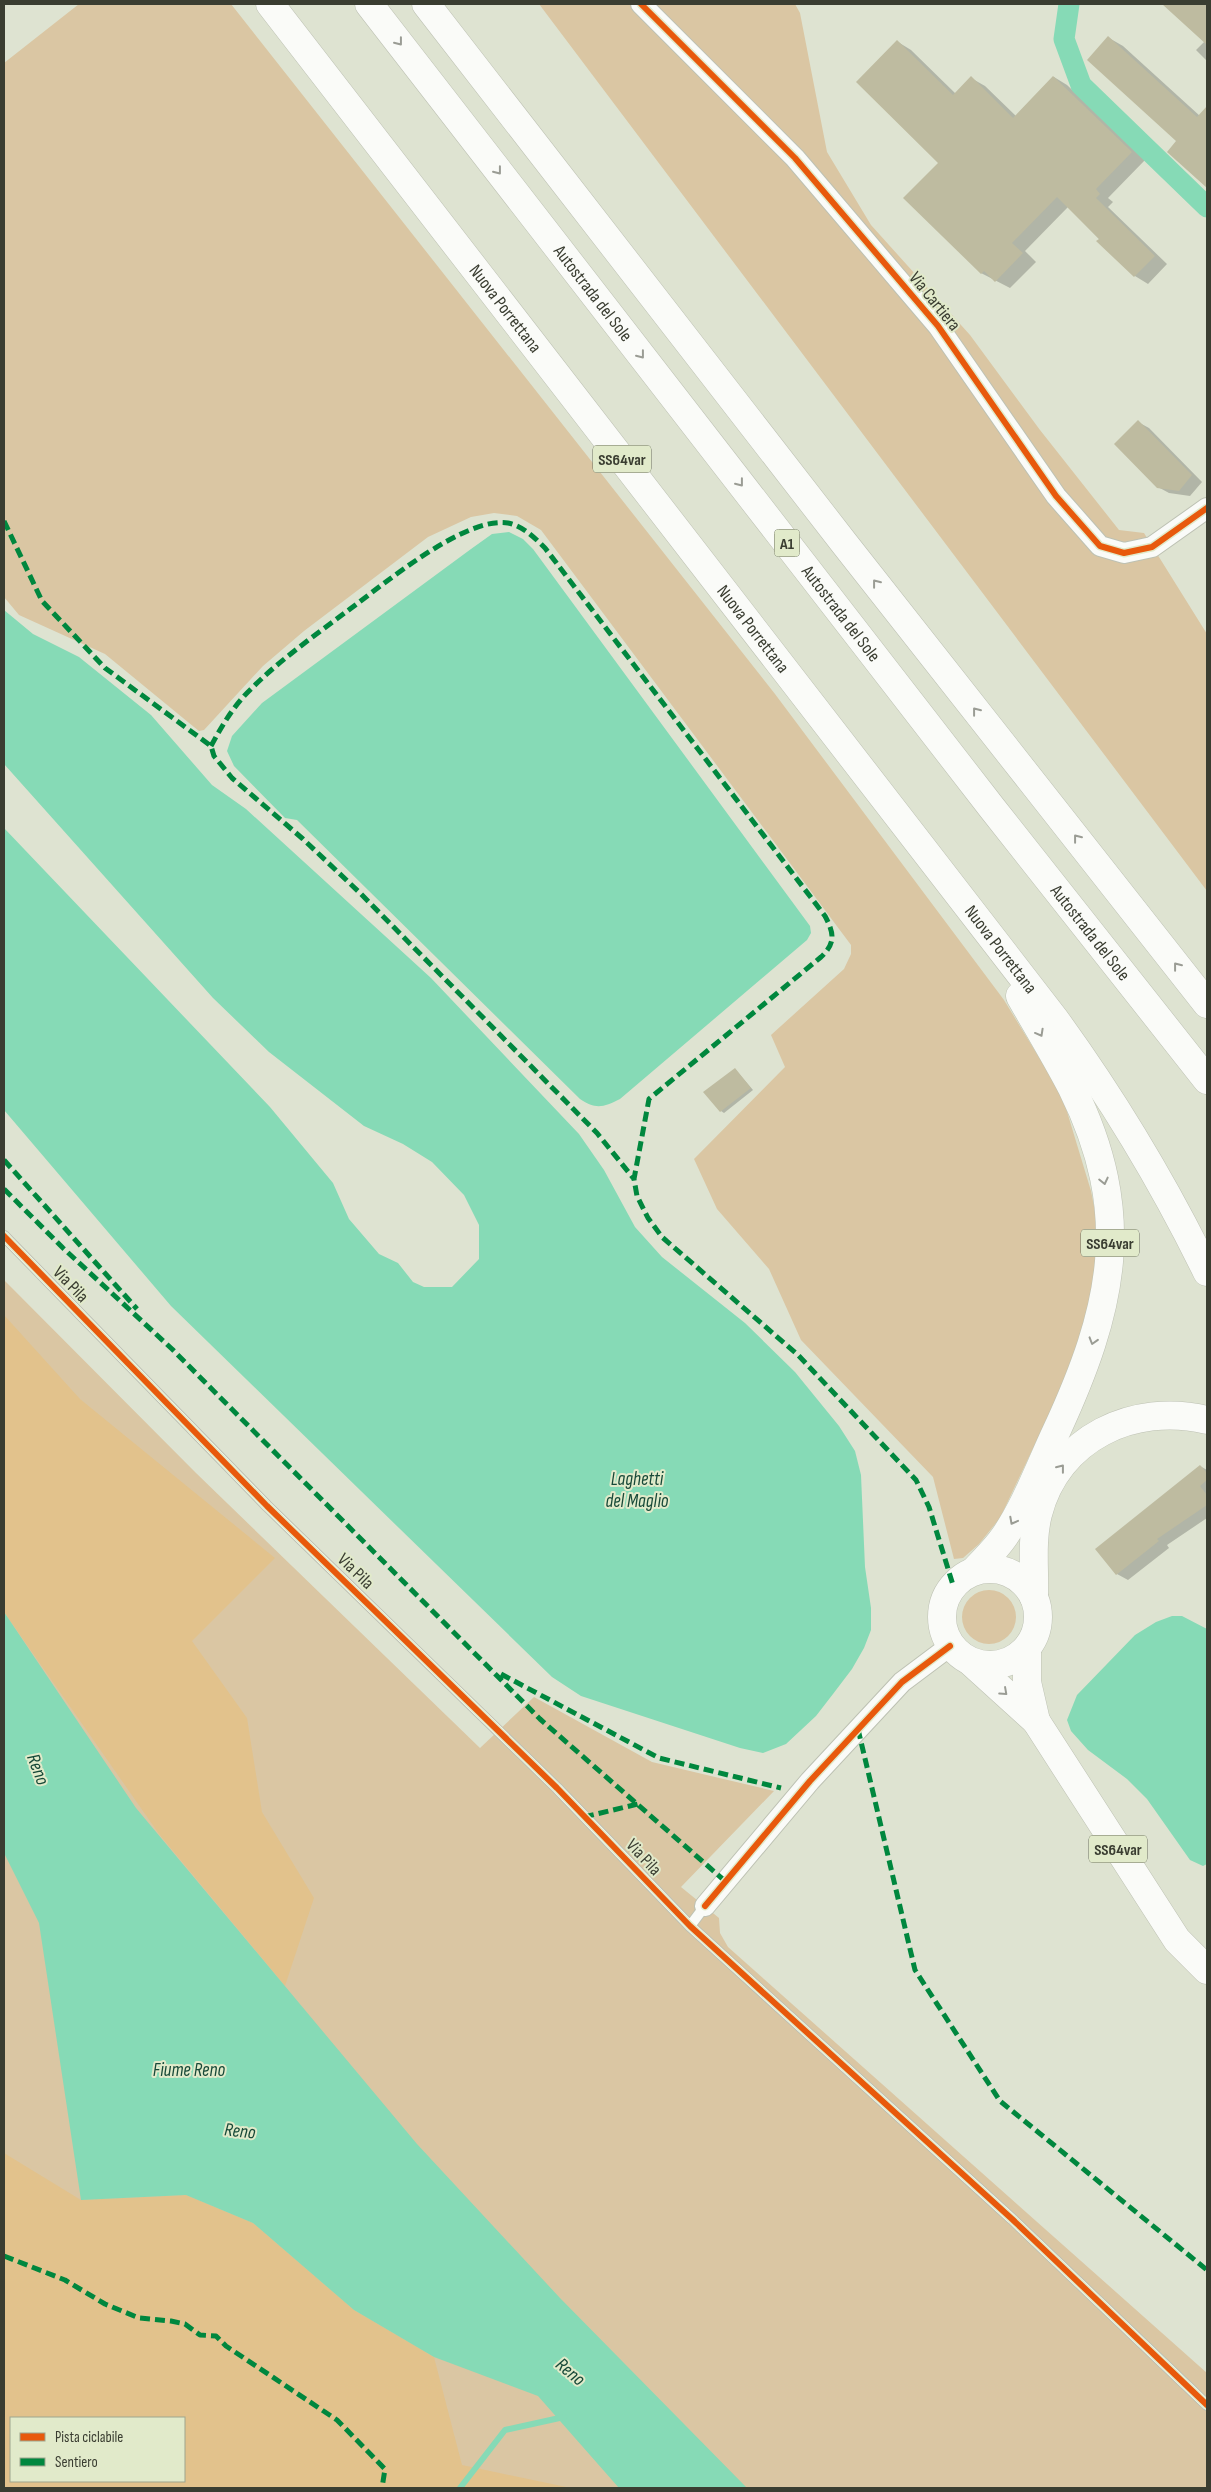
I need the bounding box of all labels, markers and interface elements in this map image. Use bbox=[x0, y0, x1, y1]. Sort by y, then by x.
one-way arrow bbox=[393, 36, 402, 46]
one-way arrow bbox=[493, 165, 501, 174]
street label: Autostrada del Sole bbox=[548, 241, 637, 346]
street label: Nuova Porrettana bbox=[465, 261, 546, 357]
street label: Via Cartiera bbox=[904, 268, 965, 335]
one-way arrow bbox=[635, 349, 643, 358]
road number: SS64var bbox=[593, 446, 651, 472]
one-way arrow bbox=[735, 477, 743, 486]
road number: A1 bbox=[774, 530, 800, 556]
street label: Autostrada del Sole bbox=[796, 561, 885, 666]
one-way arrow bbox=[873, 580, 881, 589]
street label: Nuova Porrettana bbox=[712, 581, 793, 677]
one-way arrow bbox=[973, 707, 982, 716]
one-way arrow bbox=[1074, 835, 1082, 844]
street label: Autostrada del Sole bbox=[1045, 880, 1134, 985]
street label: Nuova Porrettana bbox=[960, 902, 1041, 998]
one-way arrow bbox=[1175, 963, 1183, 972]
one-way arrow bbox=[1034, 1027, 1044, 1036]
one-way arrow bbox=[1098, 1177, 1109, 1186]
road number: SS64var bbox=[1081, 1230, 1139, 1256]
street label: Via Pila bbox=[48, 1262, 93, 1307]
one-way arrow bbox=[1089, 1337, 1099, 1345]
one-way arrow bbox=[1055, 1464, 1064, 1473]
water label: Laghetti del Maglio bbox=[605, 1468, 669, 1513]
one-way arrow bbox=[1009, 1516, 1019, 1525]
street label: Via Pila bbox=[333, 1549, 378, 1594]
one-way arrow bbox=[999, 1686, 1008, 1695]
water label: Reno bbox=[21, 1751, 54, 1789]
street label: Via Pila bbox=[621, 1835, 666, 1880]
road number: SS64var bbox=[1089, 1836, 1147, 1862]
water label: Fiume Reno bbox=[153, 2059, 225, 2082]
water label: Reno bbox=[223, 2118, 257, 2145]
water label: Reno bbox=[551, 2353, 590, 2391]
legend bbox=[10, 2417, 185, 2482]
text: Pista ciclabile bbox=[55, 2428, 123, 2447]
text: Sentiero bbox=[55, 2453, 98, 2472]

